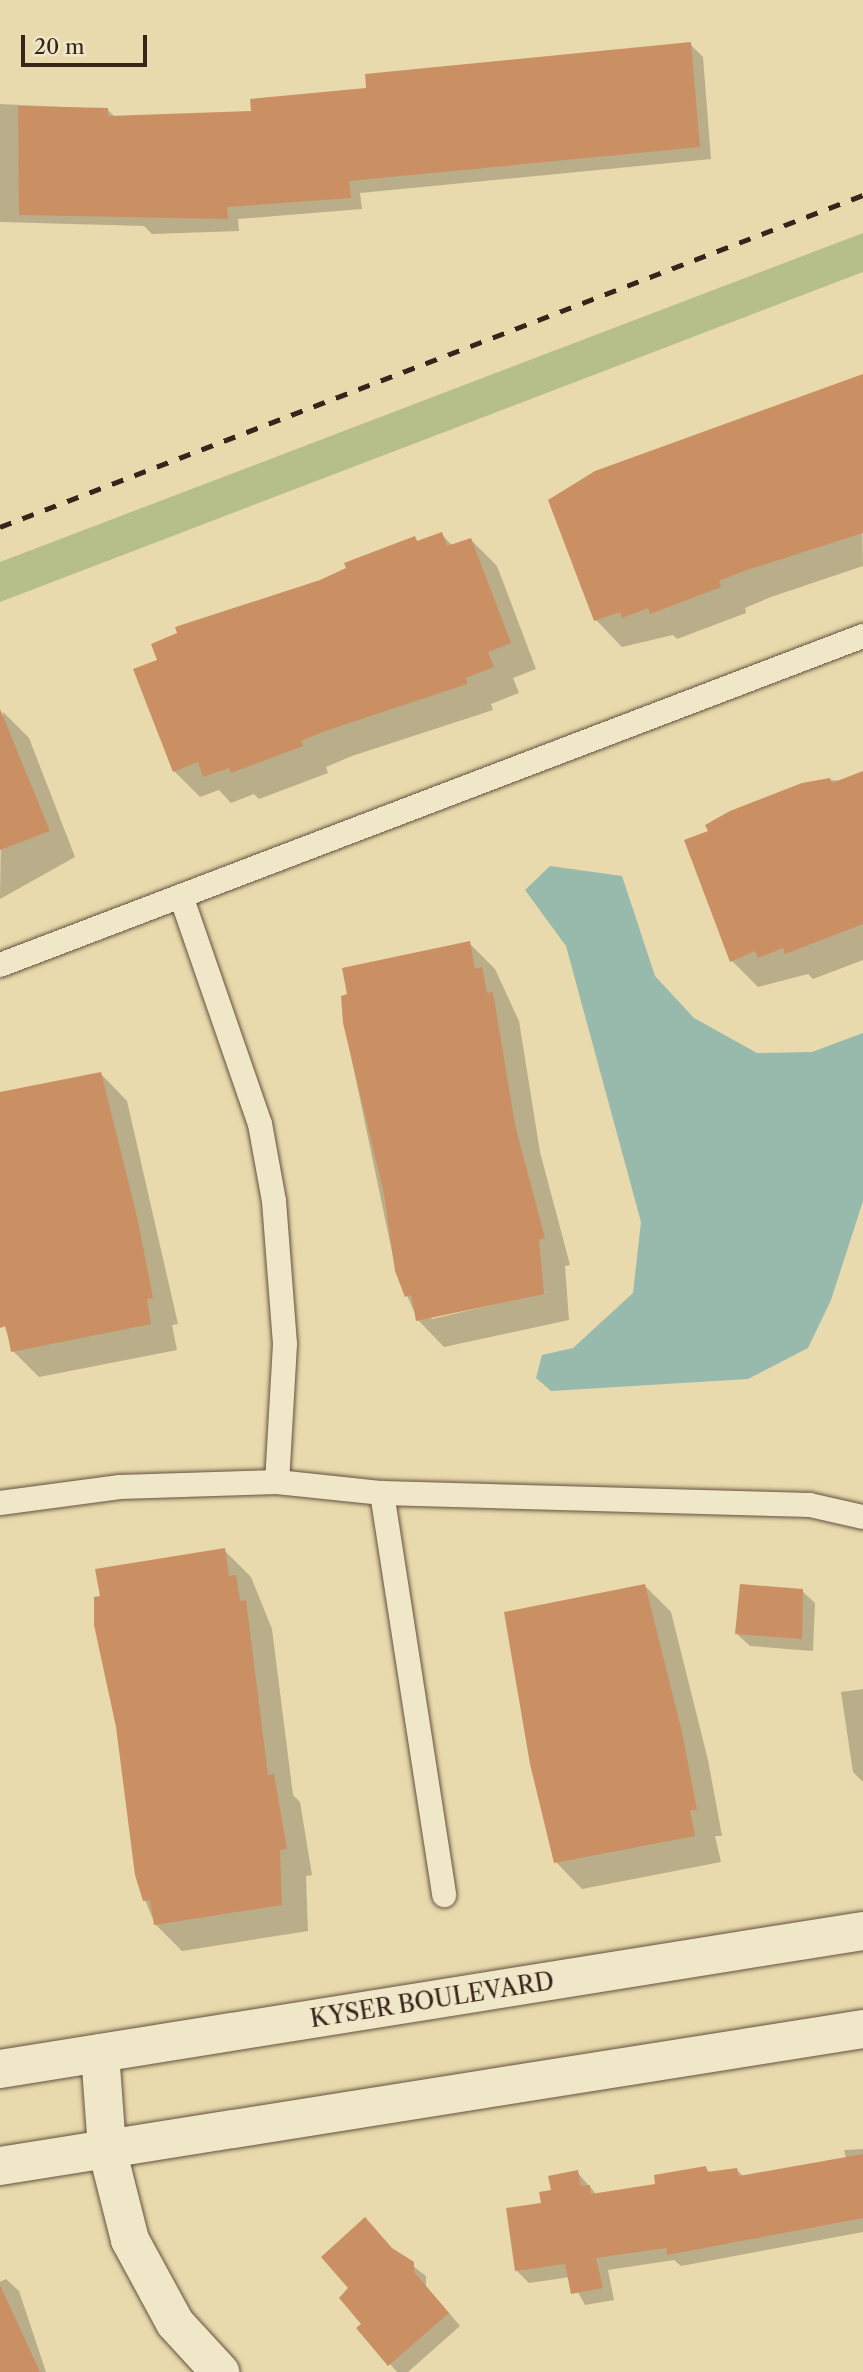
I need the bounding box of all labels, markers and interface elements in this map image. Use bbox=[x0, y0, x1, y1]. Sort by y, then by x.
scale bar bbox=[24, 21, 150, 65]
text: 20 m bbox=[34, 34, 85, 59]
street label: KYSER BOULEVARD bbox=[307, 1966, 557, 2034]

